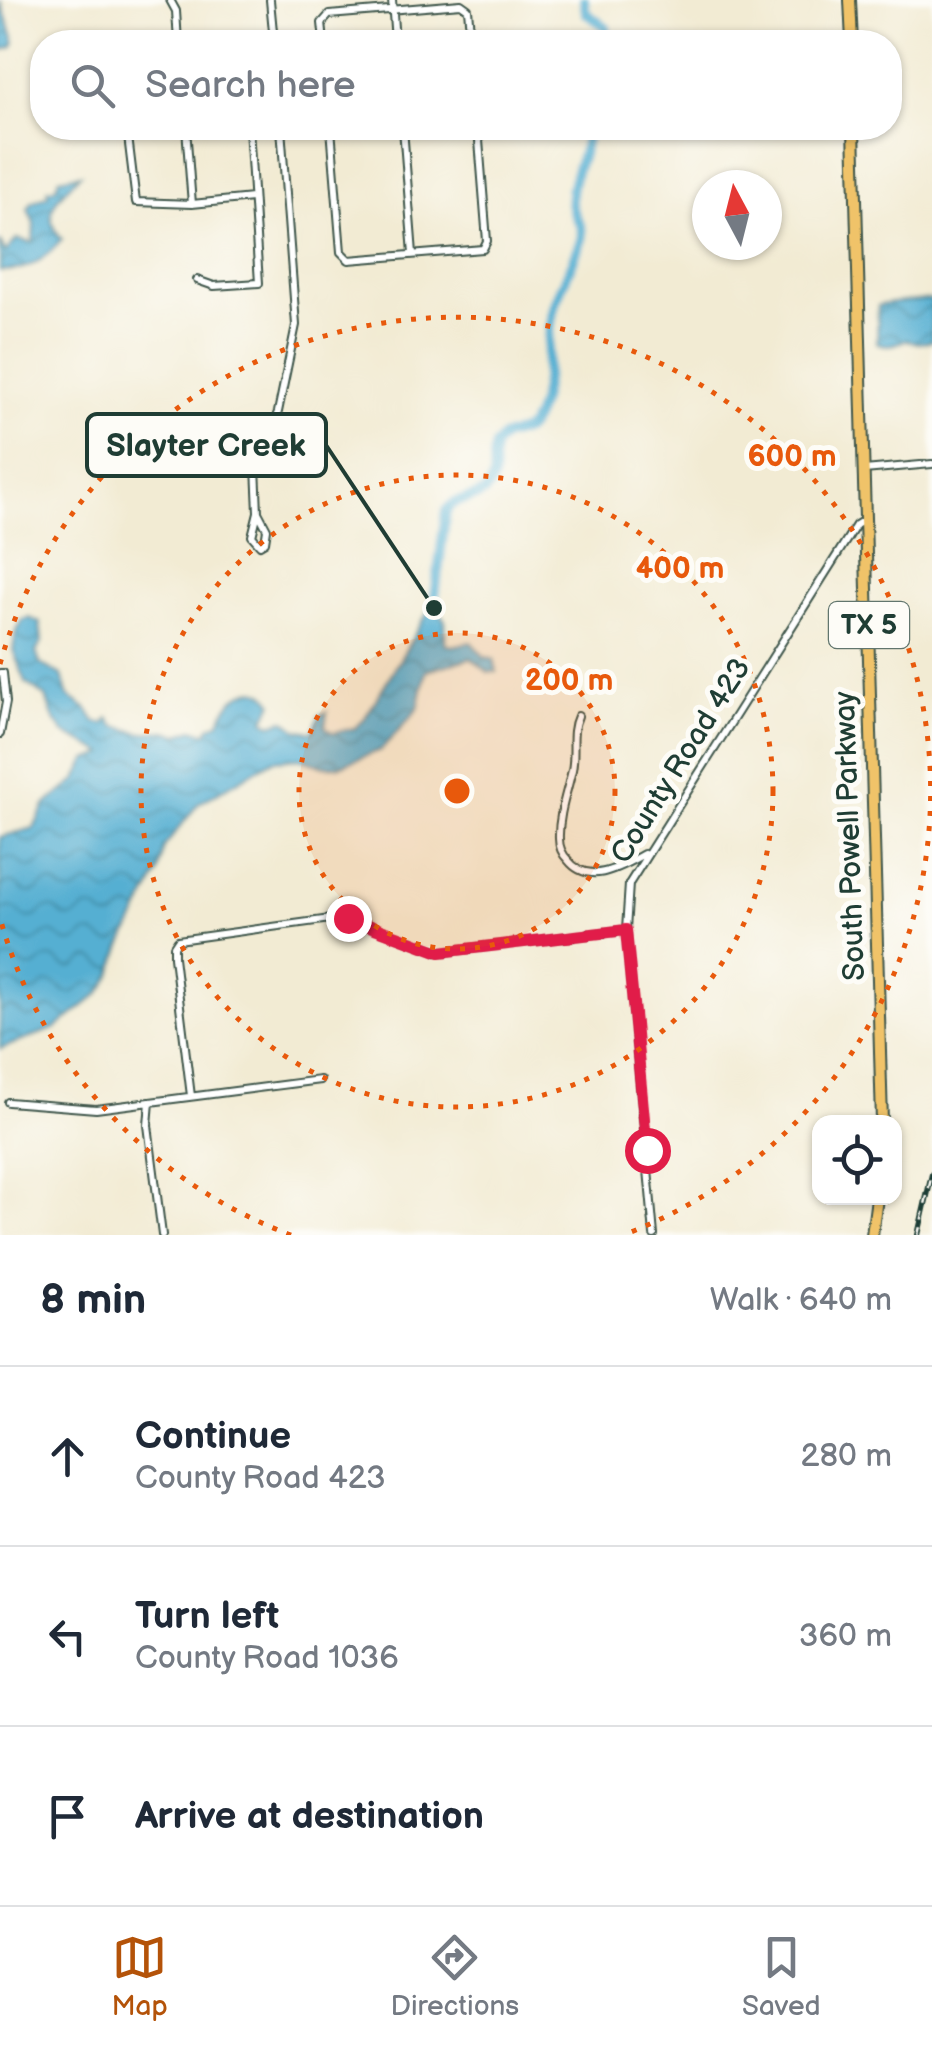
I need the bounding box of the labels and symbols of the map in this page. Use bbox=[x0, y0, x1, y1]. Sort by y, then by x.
north arrow bbox=[692, 170, 782, 260]
callout: Slayter Creek bbox=[87, 414, 326, 476]
text: Slayter Creek bbox=[106, 427, 306, 466]
text: 600 m bbox=[747, 439, 837, 475]
text: 400 m bbox=[636, 551, 724, 587]
road number: TX 5 bbox=[829, 602, 909, 648]
street label: County Road 423 bbox=[603, 652, 759, 870]
text: 200 m bbox=[525, 663, 613, 699]
street label: South Powell Parkway bbox=[827, 690, 873, 981]
centre of rings bbox=[439, 773, 475, 809]
route end bbox=[326, 896, 372, 942]
route start bbox=[625, 1128, 671, 1174]

